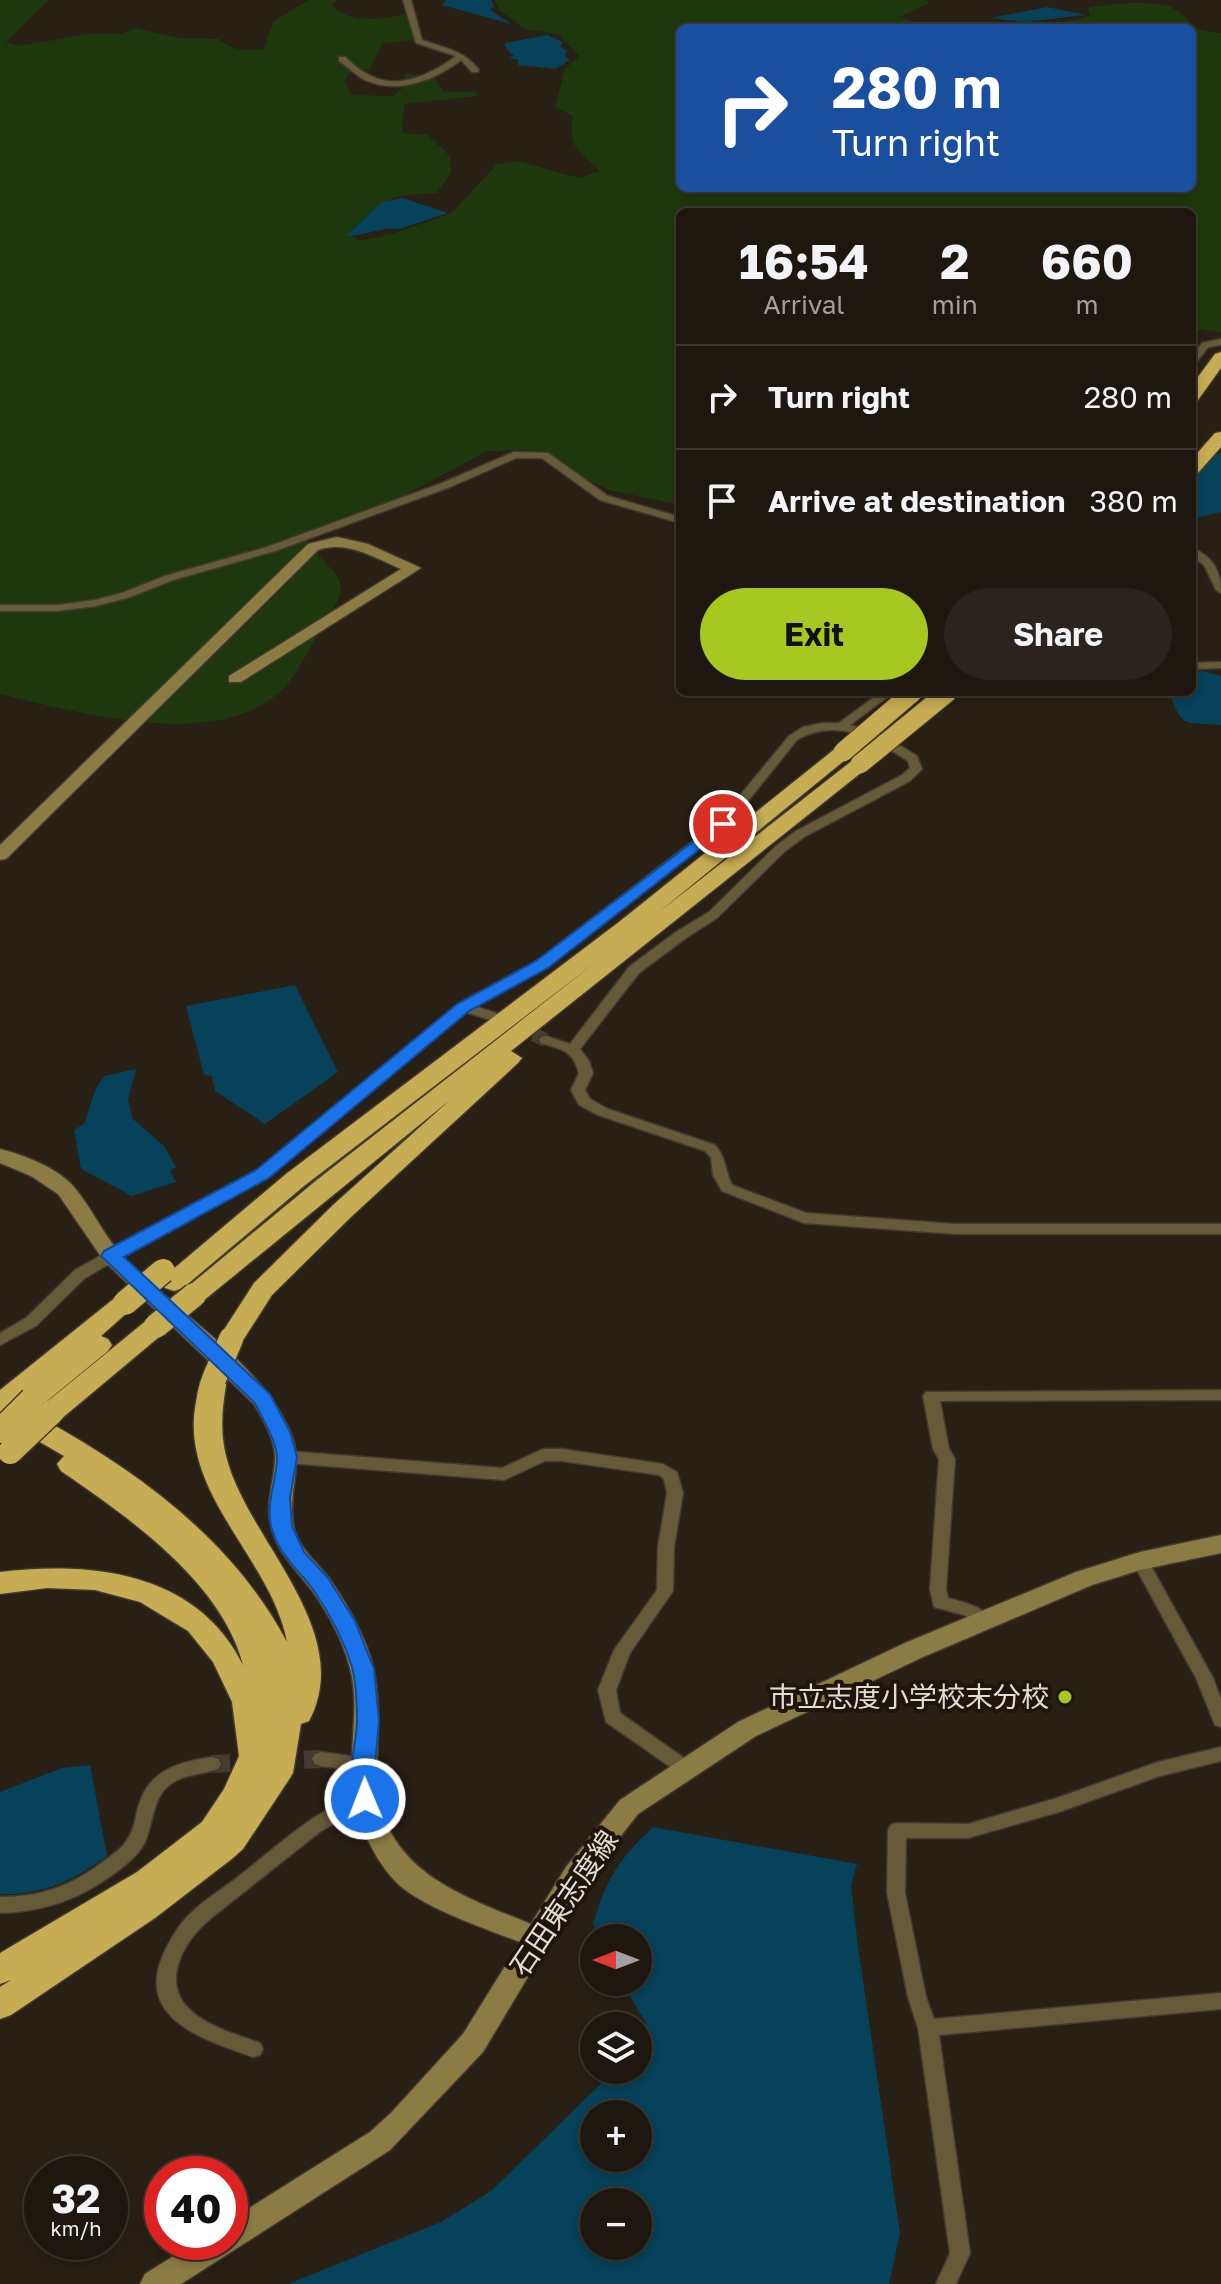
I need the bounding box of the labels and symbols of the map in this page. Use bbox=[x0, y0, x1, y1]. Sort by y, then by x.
pin bbox=[689, 790, 757, 858]
place label: 市立志度小学校末分校 bbox=[769, 1680, 1049, 1713]
marker: 市立志度小学校末分校 bbox=[1056, 1688, 1074, 1706]
position arrow bbox=[323, 1757, 407, 1841]
street label: 石田東志度線 bbox=[503, 1824, 624, 1982]
north arrow bbox=[580, 1924, 652, 1996]
speed limit sign: 40 bbox=[144, 2156, 248, 2260]

